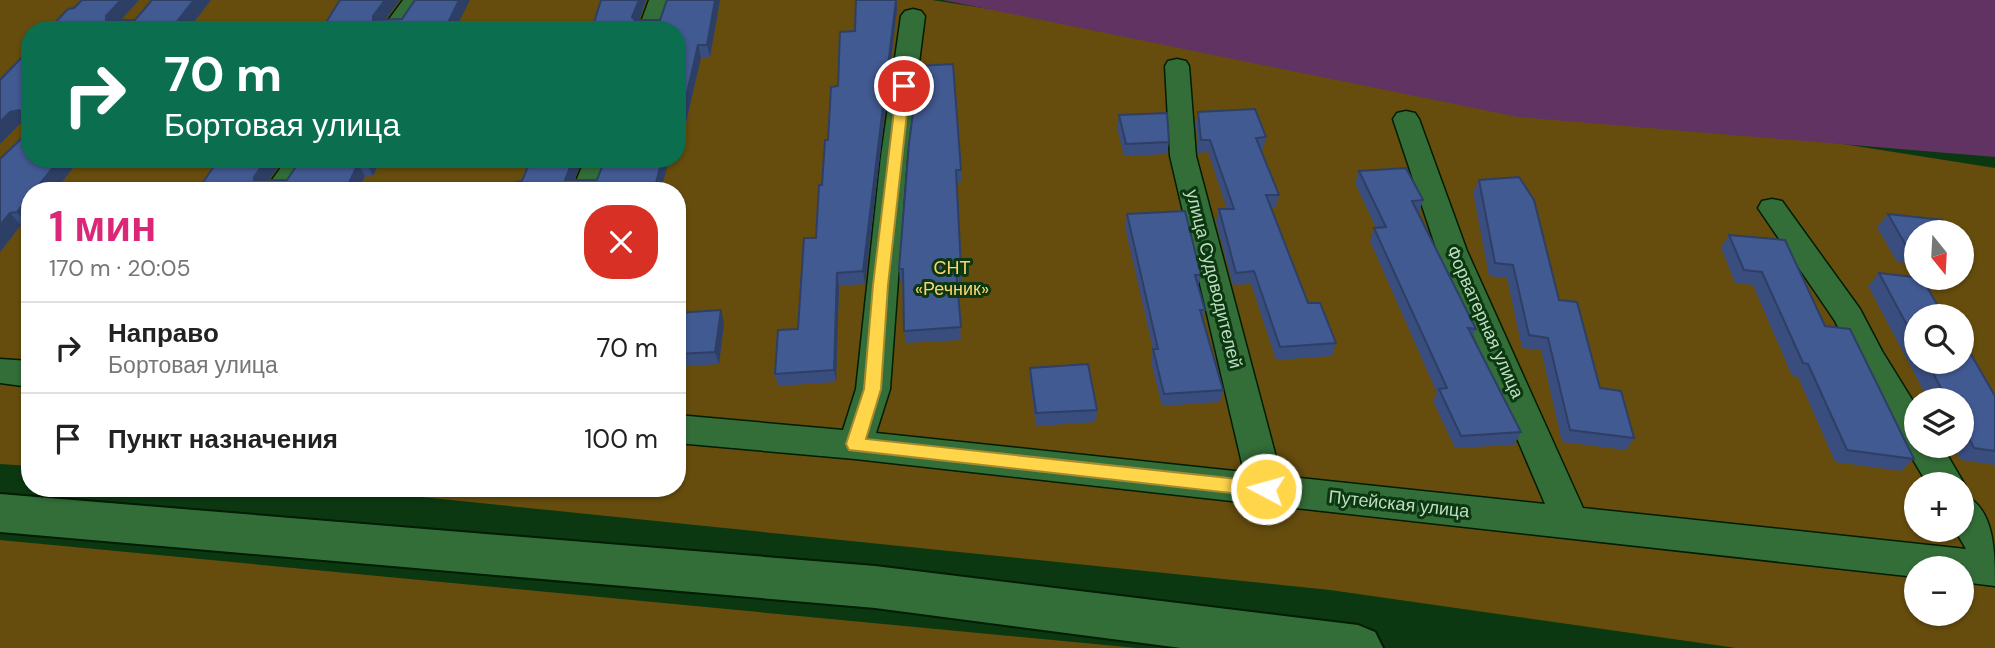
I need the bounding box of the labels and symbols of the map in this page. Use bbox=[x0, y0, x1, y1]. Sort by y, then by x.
pin bbox=[874, 56, 934, 116]
street label: улица Судоводителей bbox=[1180, 187, 1248, 371]
north arrow bbox=[1904, 220, 1974, 290]
street label: Форватерная улица bbox=[1441, 242, 1530, 403]
park label: СНТ «Речник» bbox=[915, 256, 989, 301]
position arrow bbox=[1229, 452, 1303, 526]
street label: Путейская улица bbox=[1327, 485, 1472, 523]

